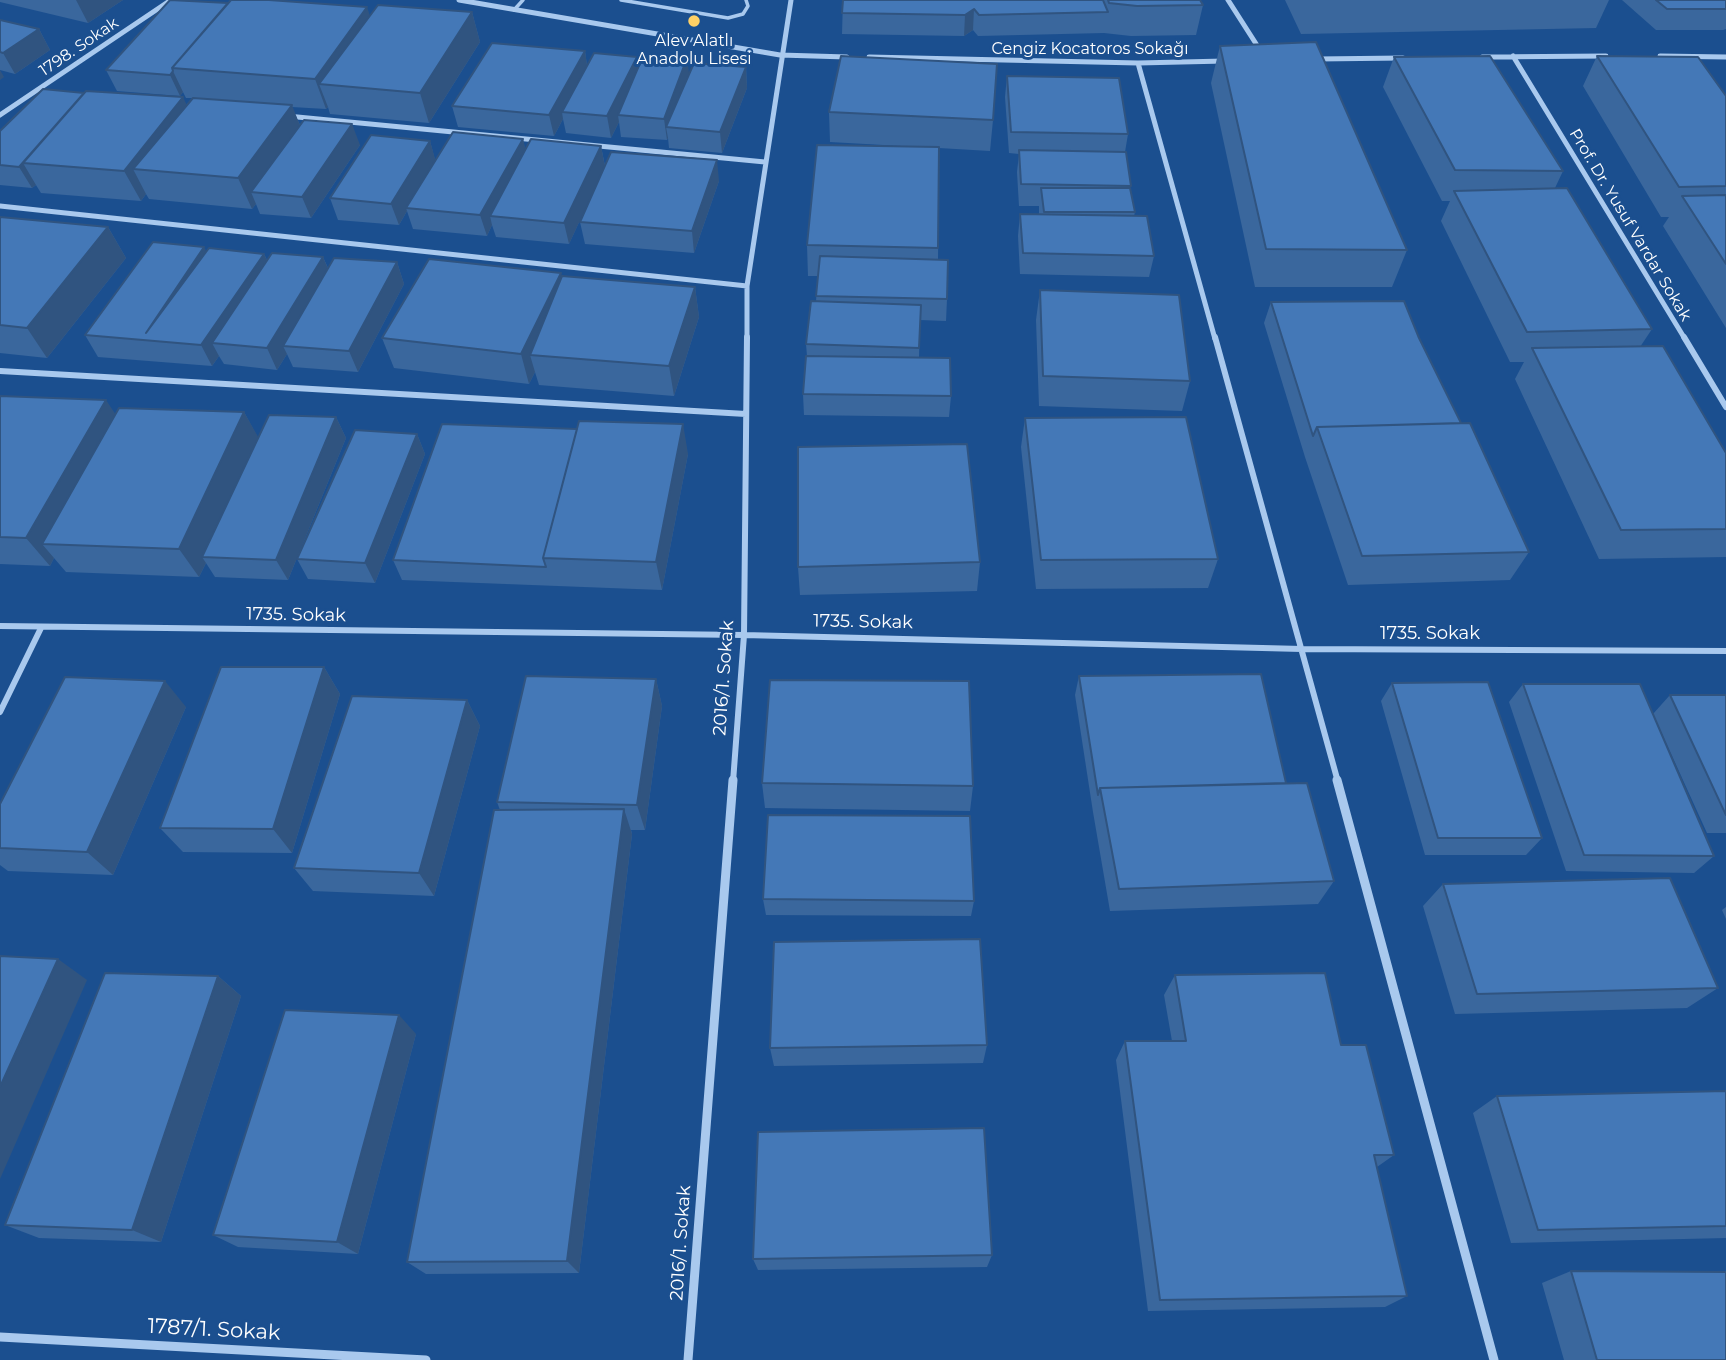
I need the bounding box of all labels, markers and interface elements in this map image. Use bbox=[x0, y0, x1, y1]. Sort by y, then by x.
marker: Alev Alatlı Anadolu Lisesi bbox=[686, 13, 702, 29]
street label: 1798. Sokak bbox=[36, 14, 122, 80]
place label: Alev Alatlı Anadolu Lisesi bbox=[636, 31, 752, 69]
street label: Cengiz Kocatoros Sokağı bbox=[991, 39, 1189, 59]
street label: Prof. Dr. Yusuf Vardar Sokak bbox=[1565, 125, 1695, 325]
street label: 1735. Sokak bbox=[246, 603, 346, 627]
street label: 1735. Sokak bbox=[813, 610, 913, 634]
street label: 2016/1. Sokak bbox=[709, 620, 739, 736]
street label: 1735. Sokak bbox=[1380, 623, 1480, 645]
street label: 2016/1. Sokak bbox=[666, 1185, 696, 1301]
street label: 1787/1. Sokak bbox=[147, 1314, 281, 1346]

